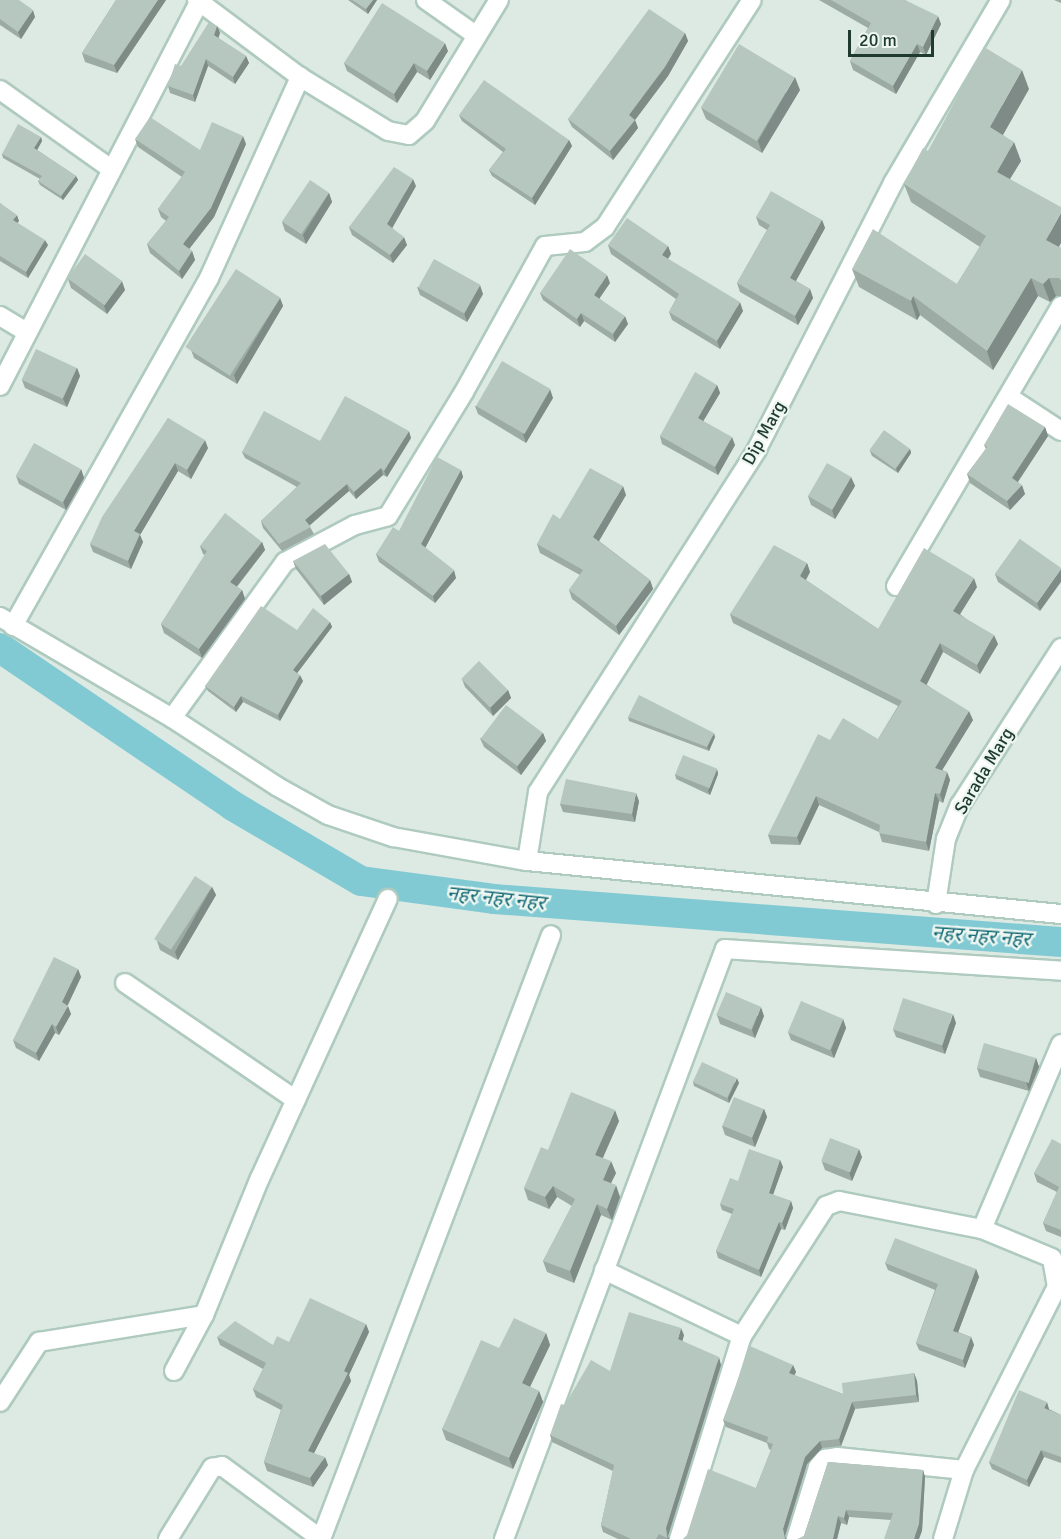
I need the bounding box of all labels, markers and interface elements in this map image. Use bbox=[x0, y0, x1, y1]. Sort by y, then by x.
scale bar bbox=[851, 18, 936, 56]
text: 20 m bbox=[859, 29, 897, 51]
street label: Dip Marg bbox=[738, 397, 790, 469]
street label: Sarada Marg bbox=[950, 724, 1018, 818]
water label: नहर नहर नहर bbox=[446, 881, 546, 915]
water label: नहर नहर नहर bbox=[931, 921, 1031, 951]

